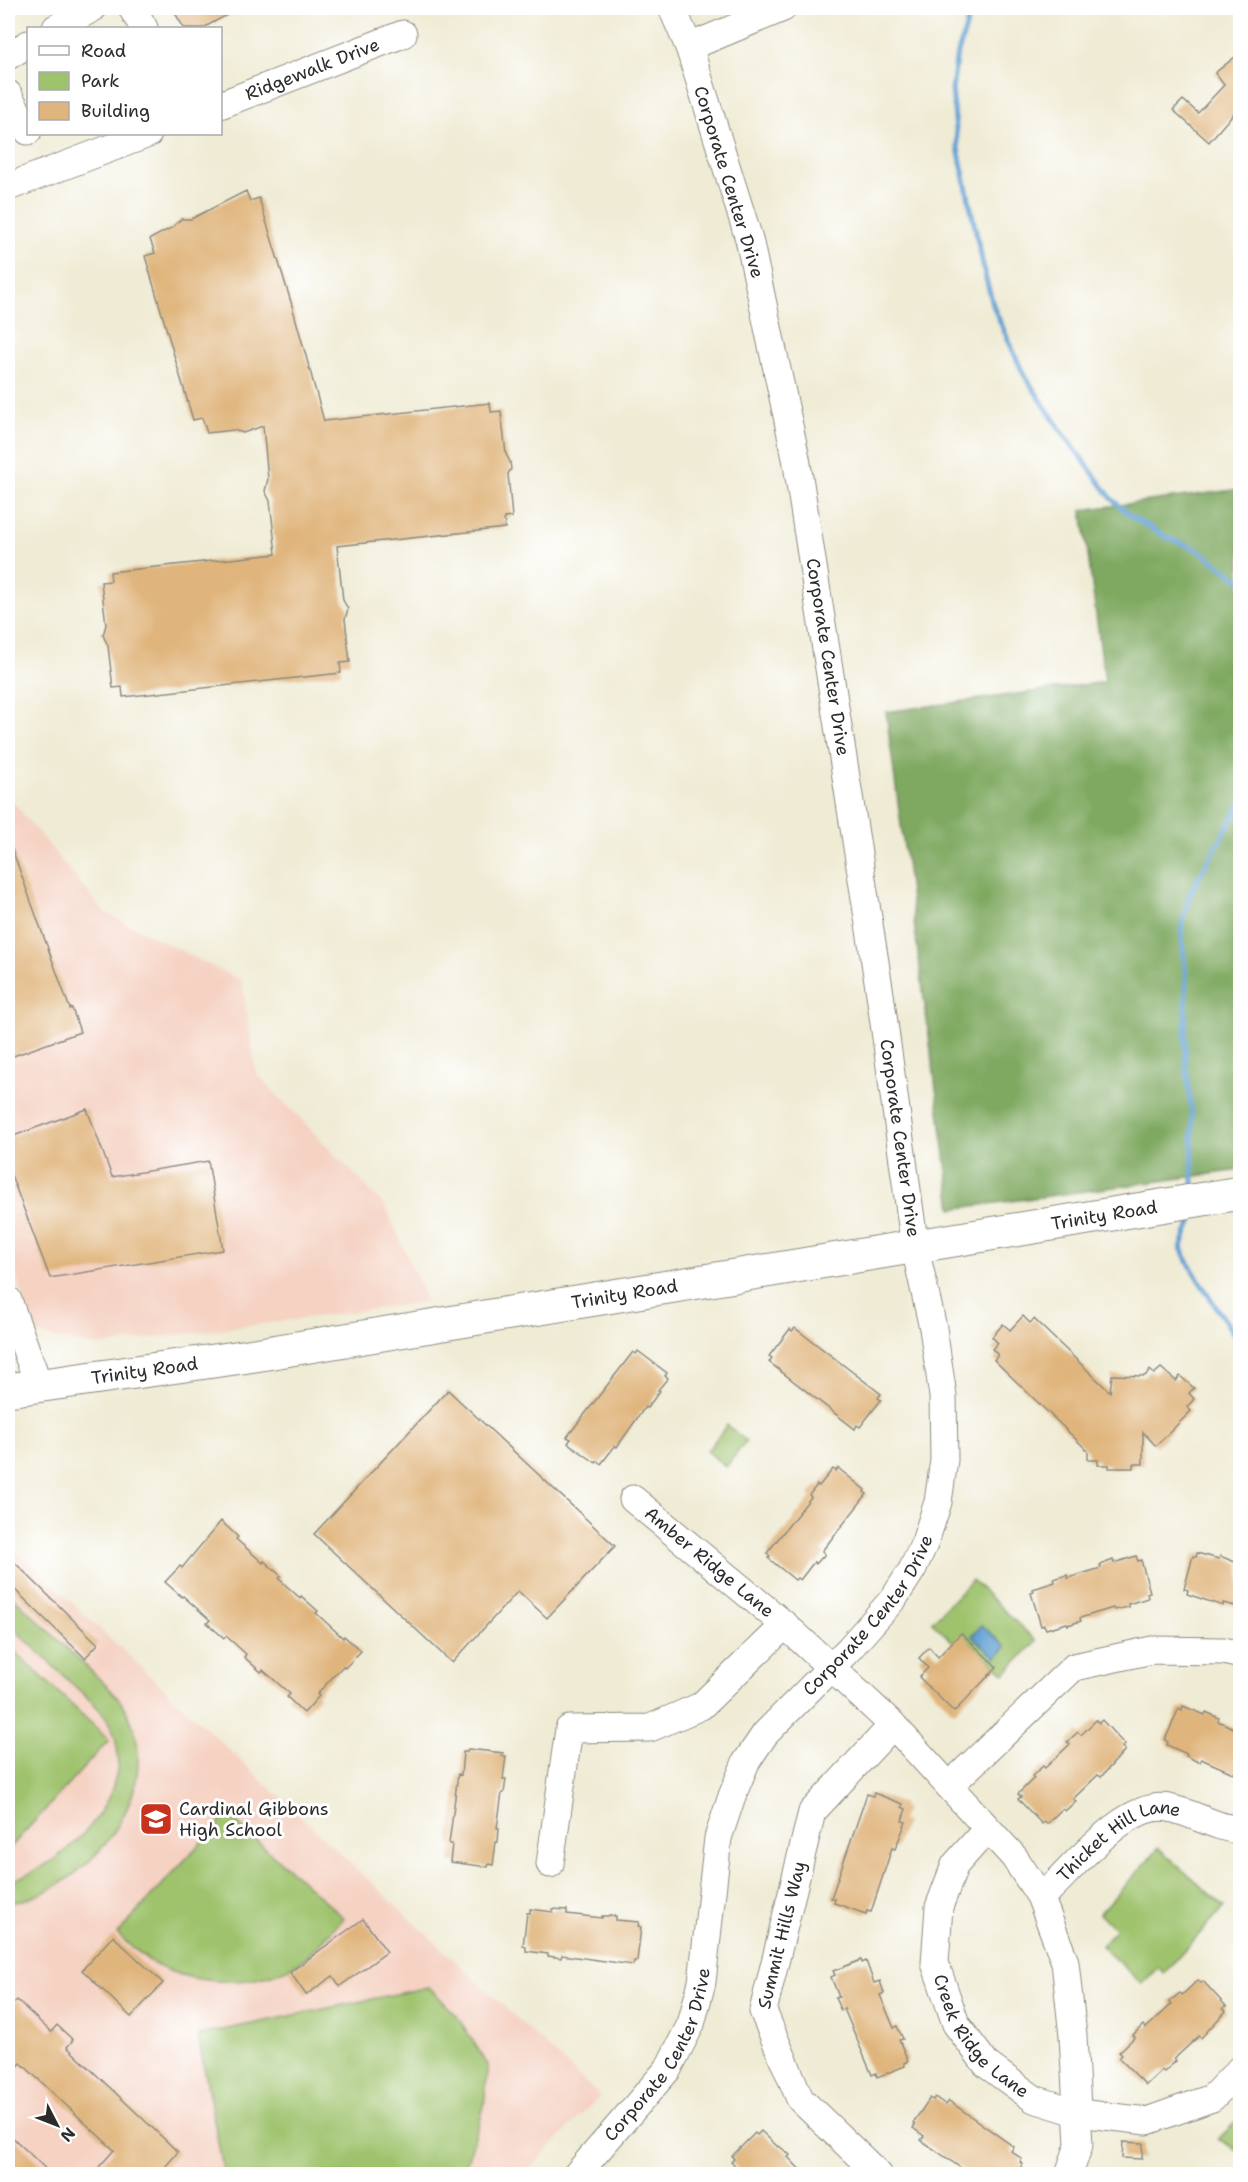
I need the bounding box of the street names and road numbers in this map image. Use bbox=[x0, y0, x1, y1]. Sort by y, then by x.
street label: Ridgewalk Drive bbox=[242, 32, 383, 106]
street label: Corporate Center Drive bbox=[688, 83, 770, 281]
street label: Corporate Center Drive bbox=[801, 556, 855, 758]
street label: Corporate Center Drive bbox=[874, 1037, 926, 1239]
street label: Trinity Road bbox=[1049, 1195, 1159, 1236]
street label: Trinity Road bbox=[570, 1274, 679, 1315]
street label: Trinity Road bbox=[90, 1351, 199, 1390]
street label: Amber Ridge Lane bbox=[639, 1501, 779, 1623]
street label: Corporate Center Drive bbox=[797, 1532, 938, 1701]
street label: Thicket Hill Lane bbox=[1052, 1795, 1184, 1887]
street label: Summit Hills Way bbox=[752, 1859, 811, 2011]
street label: Corporate Center Drive bbox=[599, 1967, 715, 2146]
street label: Creek Ridge Lane bbox=[928, 1971, 1034, 2103]

